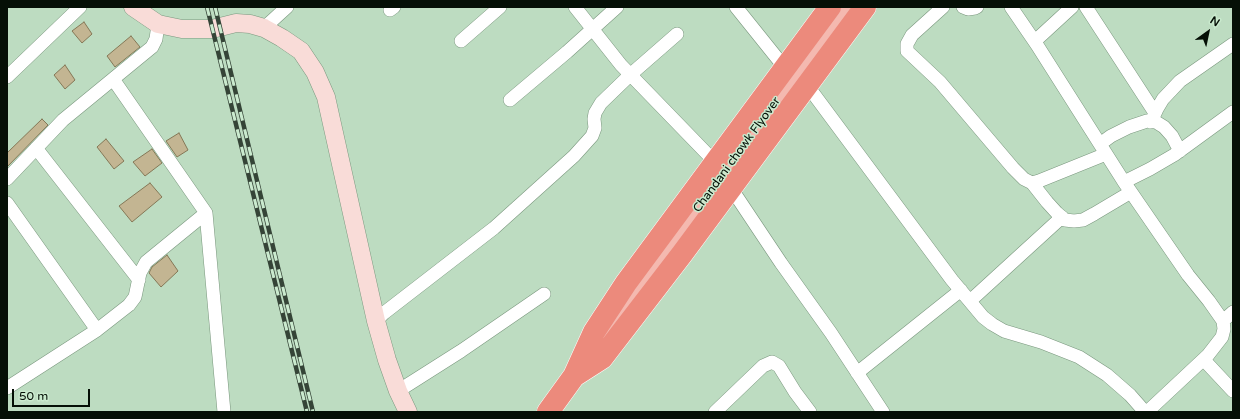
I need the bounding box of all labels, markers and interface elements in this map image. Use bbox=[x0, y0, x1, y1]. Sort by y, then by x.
north arrow bbox=[1188, 12, 1228, 52]
text: N bbox=[1208, 14, 1222, 29]
street label: Chandani chowk Flyover bbox=[690, 95, 784, 215]
scale bar bbox=[14, 381, 92, 407]
text: 50 m bbox=[19, 389, 48, 403]

